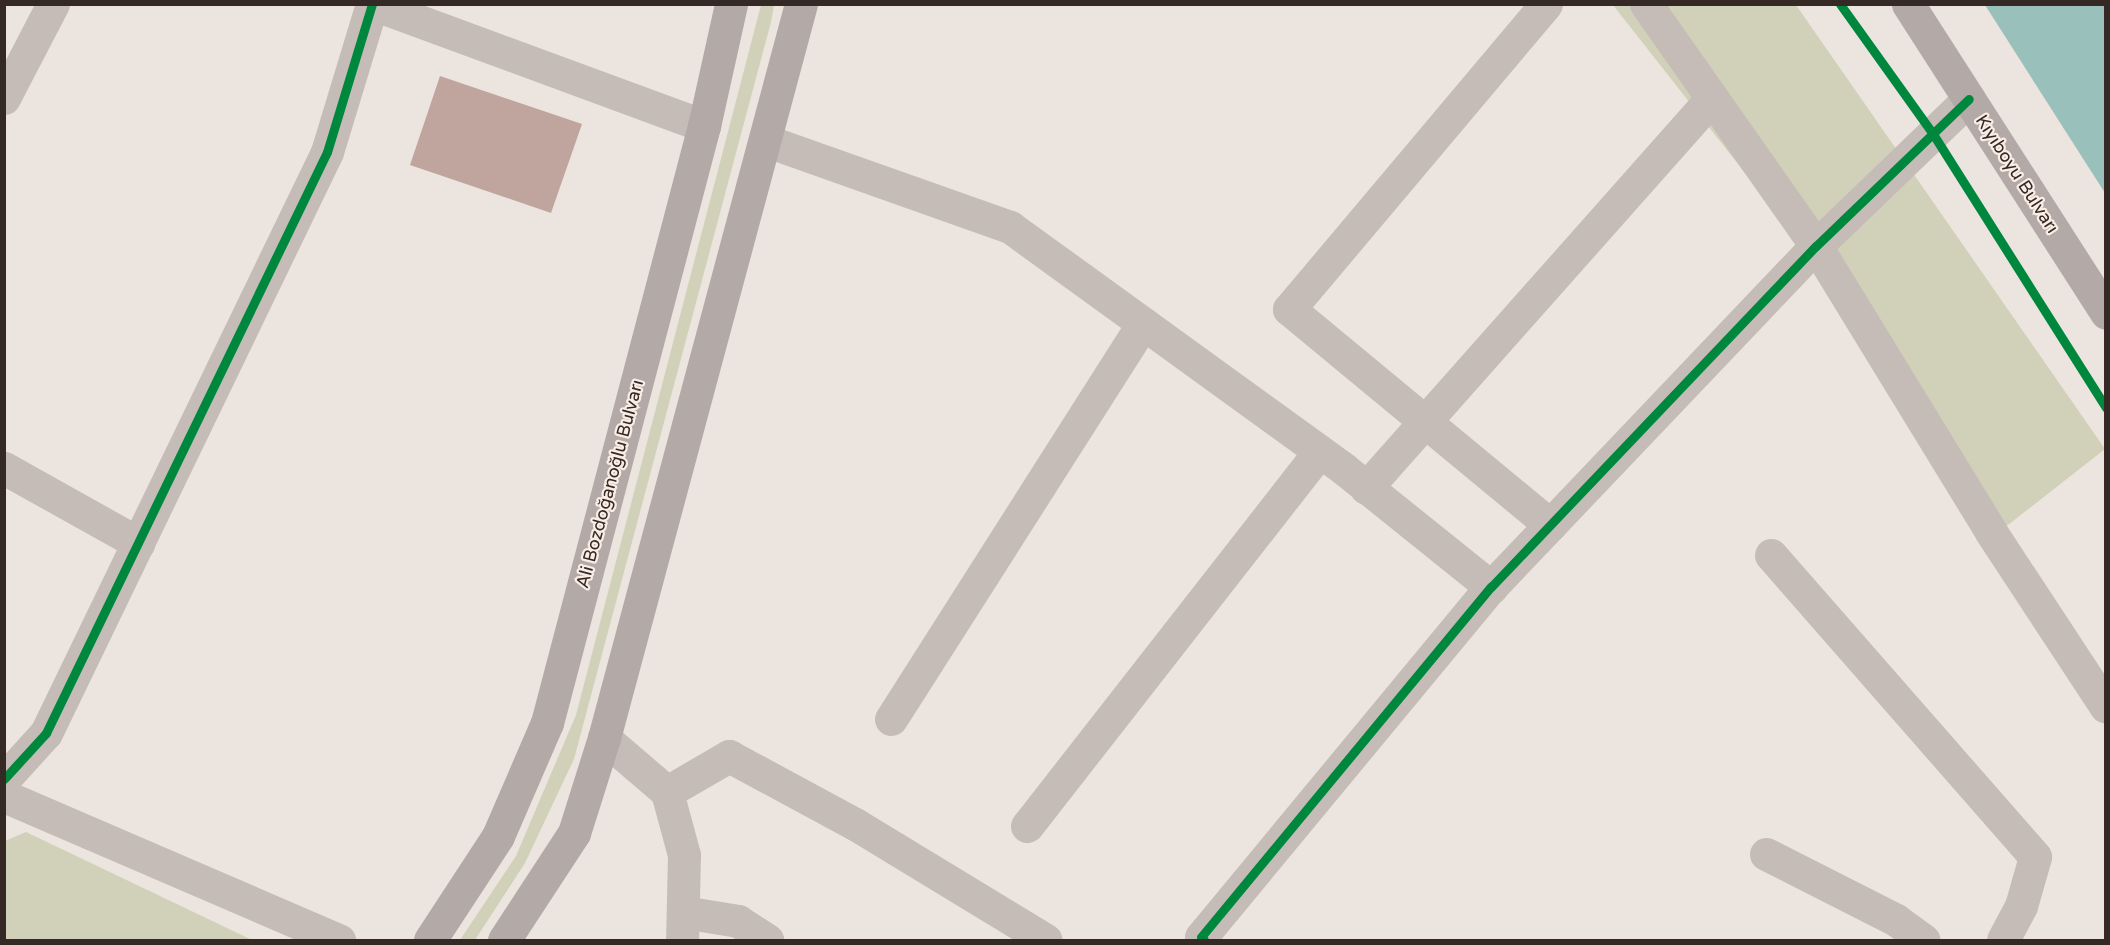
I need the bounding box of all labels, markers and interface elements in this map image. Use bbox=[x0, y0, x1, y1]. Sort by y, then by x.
street label: Kıyıboyu Bulvarı bbox=[1971, 111, 2063, 237]
street label: Ali Bozdoğanoğlu Bulvarı bbox=[572, 377, 648, 591]

